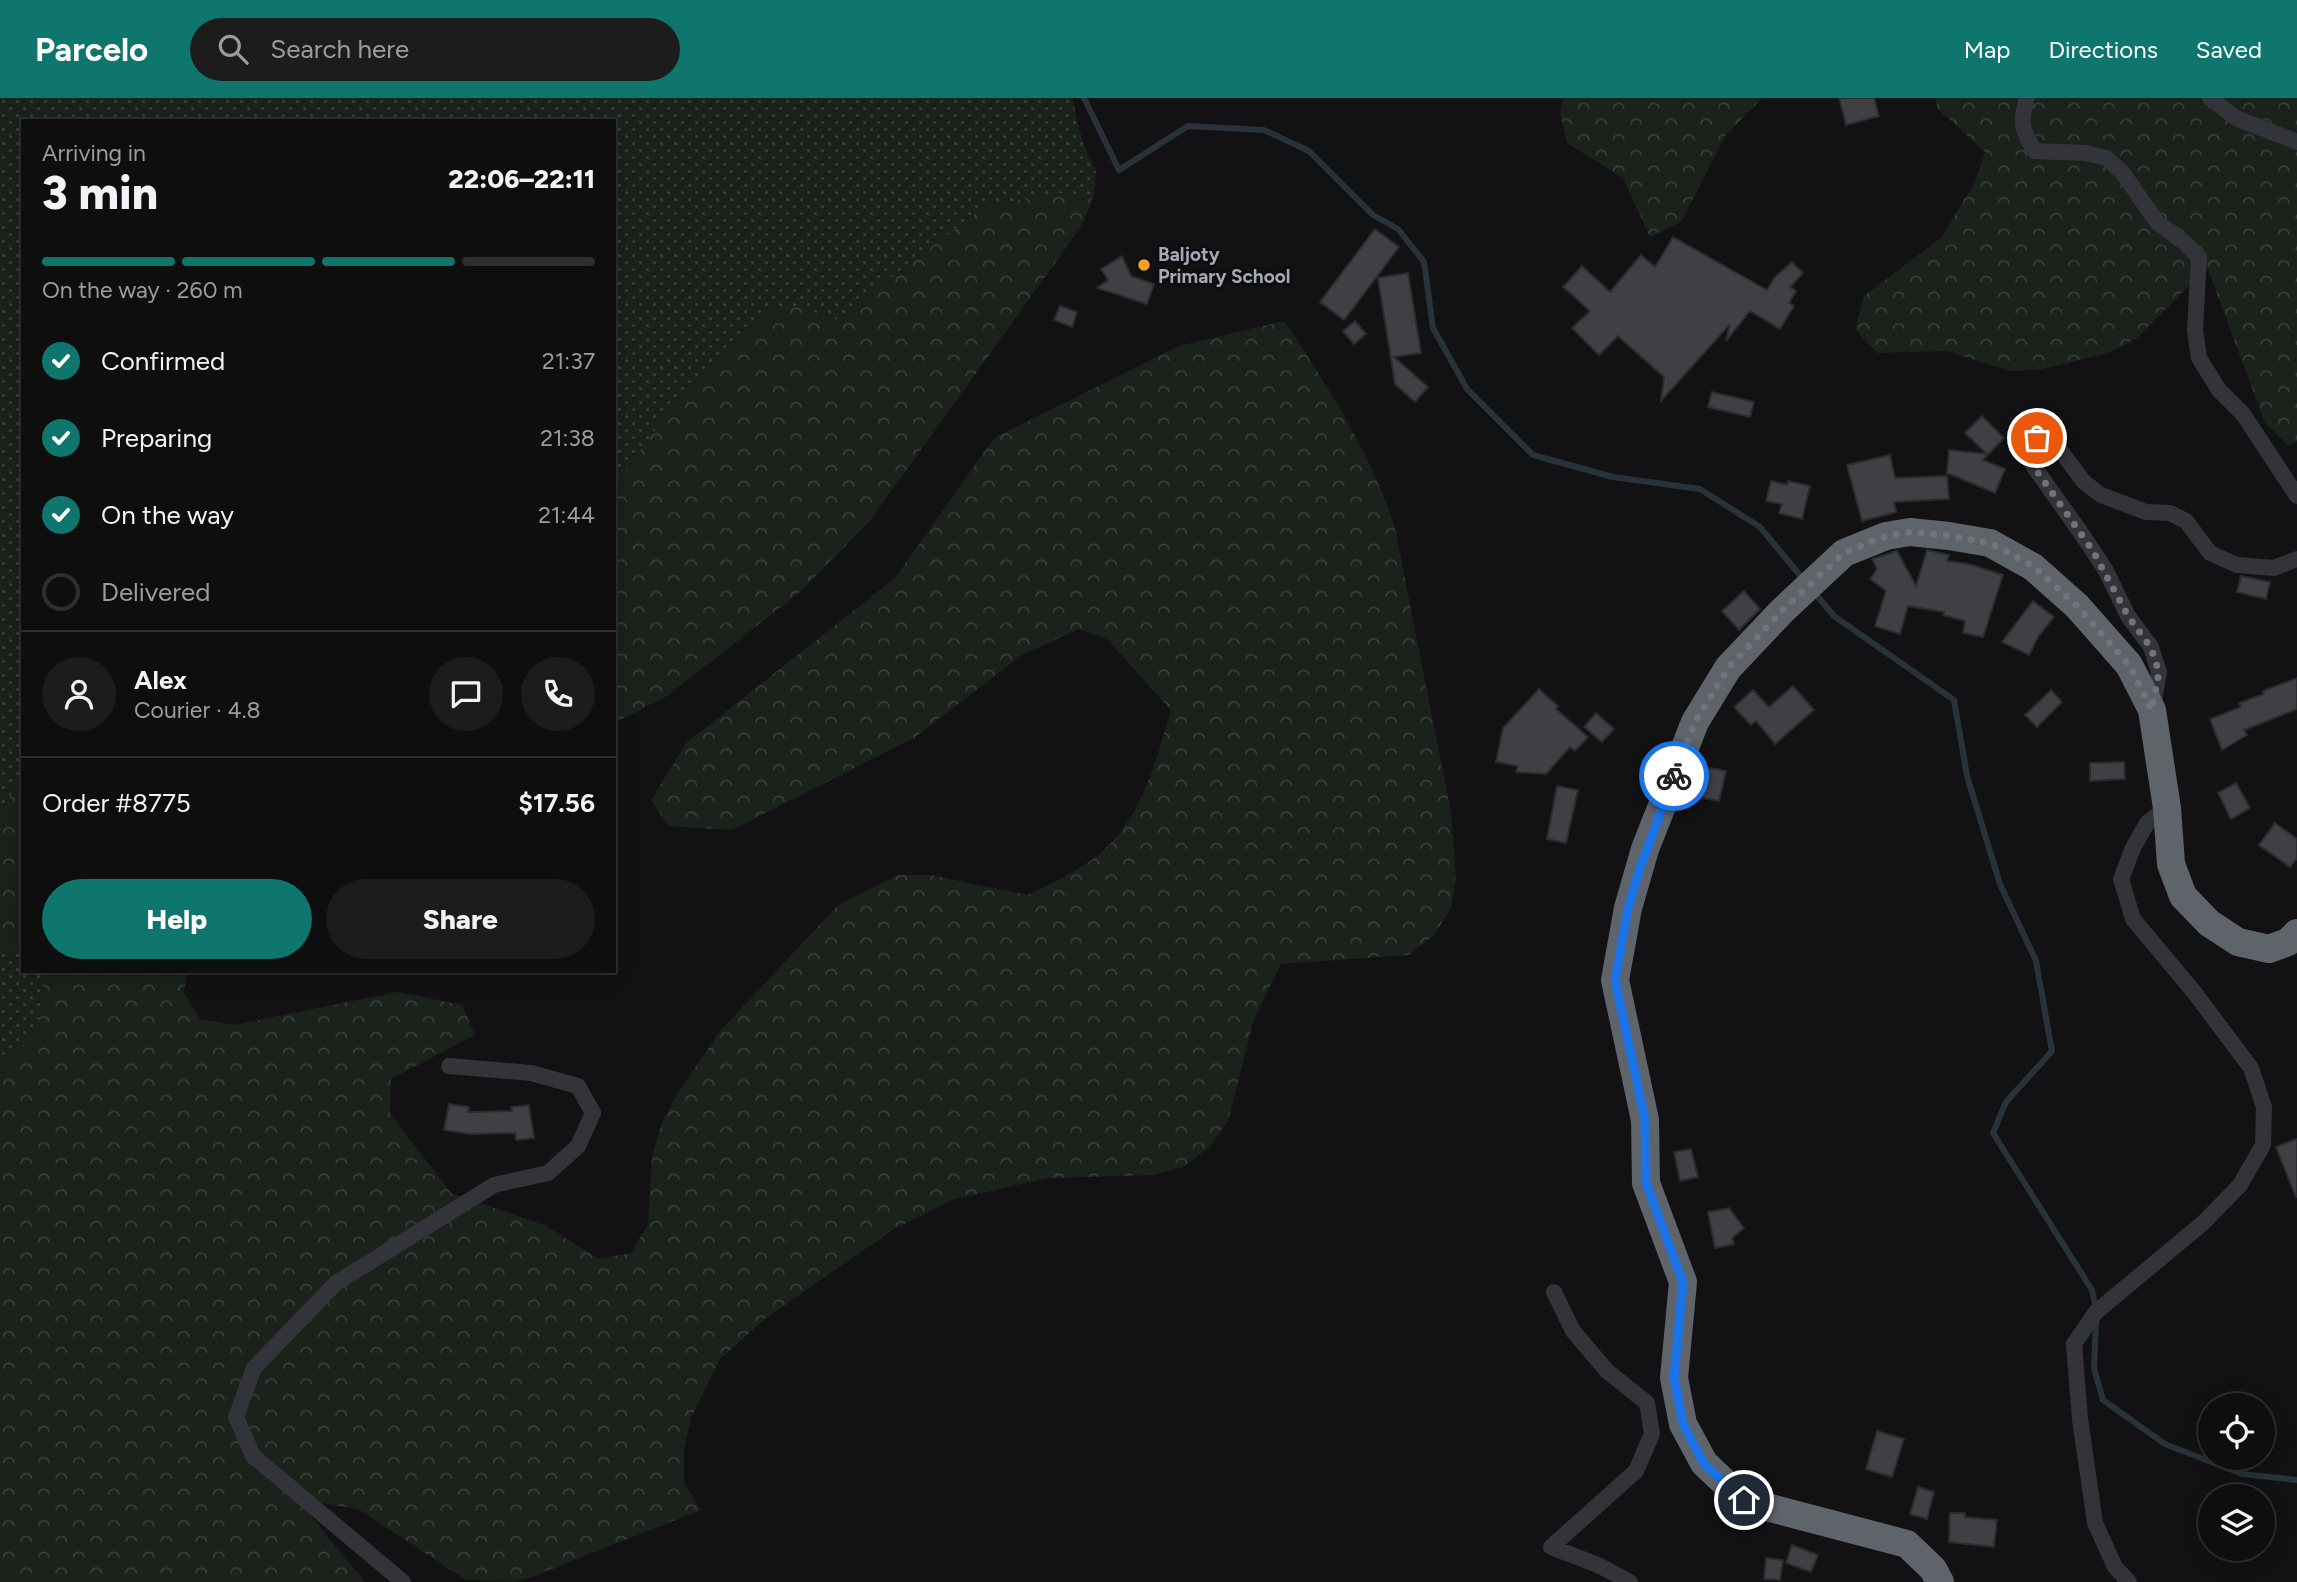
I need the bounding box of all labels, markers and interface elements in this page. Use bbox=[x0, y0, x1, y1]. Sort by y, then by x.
search box bbox=[190, 18, 680, 81]
text: Parcelo bbox=[35, 30, 148, 69]
icon: search bbox=[214, 30, 252, 68]
text: Search here bbox=[270, 33, 409, 65]
text: Map bbox=[1964, 35, 2010, 64]
text: Directions bbox=[2048, 35, 2158, 64]
text: Saved bbox=[2196, 35, 2262, 64]
text: Arriving in bbox=[42, 139, 146, 167]
text: 22:06–22:11 bbox=[448, 163, 595, 195]
text: 3 min bbox=[42, 165, 158, 221]
place label: Baljoty Primary School bbox=[1158, 243, 1290, 288]
marker: Baljoty Primary School bbox=[1136, 257, 1152, 273]
text: On the way · 260 m bbox=[42, 276, 243, 304]
icon: check bbox=[42, 342, 80, 380]
text: Confirmed bbox=[101, 345, 225, 377]
text: 21:37 bbox=[542, 347, 595, 375]
pin bbox=[2007, 408, 2067, 468]
icon: check bbox=[42, 419, 80, 457]
icon: bag bbox=[2018, 419, 2056, 457]
text: Preparing bbox=[101, 422, 212, 454]
text: 21:38 bbox=[540, 424, 595, 452]
icon: check bbox=[42, 496, 80, 534]
text: On the way bbox=[101, 499, 234, 531]
text: 21:44 bbox=[538, 501, 595, 529]
text: Delivered bbox=[101, 576, 210, 608]
button: person bbox=[42, 657, 116, 731]
button: chat bbox=[429, 657, 503, 731]
button: phone bbox=[521, 657, 595, 731]
text: Alex bbox=[134, 664, 187, 696]
text: Courier · 4.8 bbox=[134, 696, 261, 724]
courier bbox=[1639, 741, 1709, 811]
icon: bike bbox=[1655, 757, 1693, 795]
text: Order #8775 bbox=[42, 787, 191, 819]
text: $17.56 bbox=[519, 787, 595, 819]
button: Help bbox=[42, 879, 312, 959]
button: Share bbox=[326, 879, 595, 959]
map controls bbox=[2198, 1393, 2275, 1561]
button: locate bbox=[2198, 1393, 2275, 1470]
pin bbox=[1714, 1470, 1774, 1530]
icon: home bbox=[1725, 1481, 1763, 1519]
button: layers bbox=[2198, 1484, 2275, 1561]

